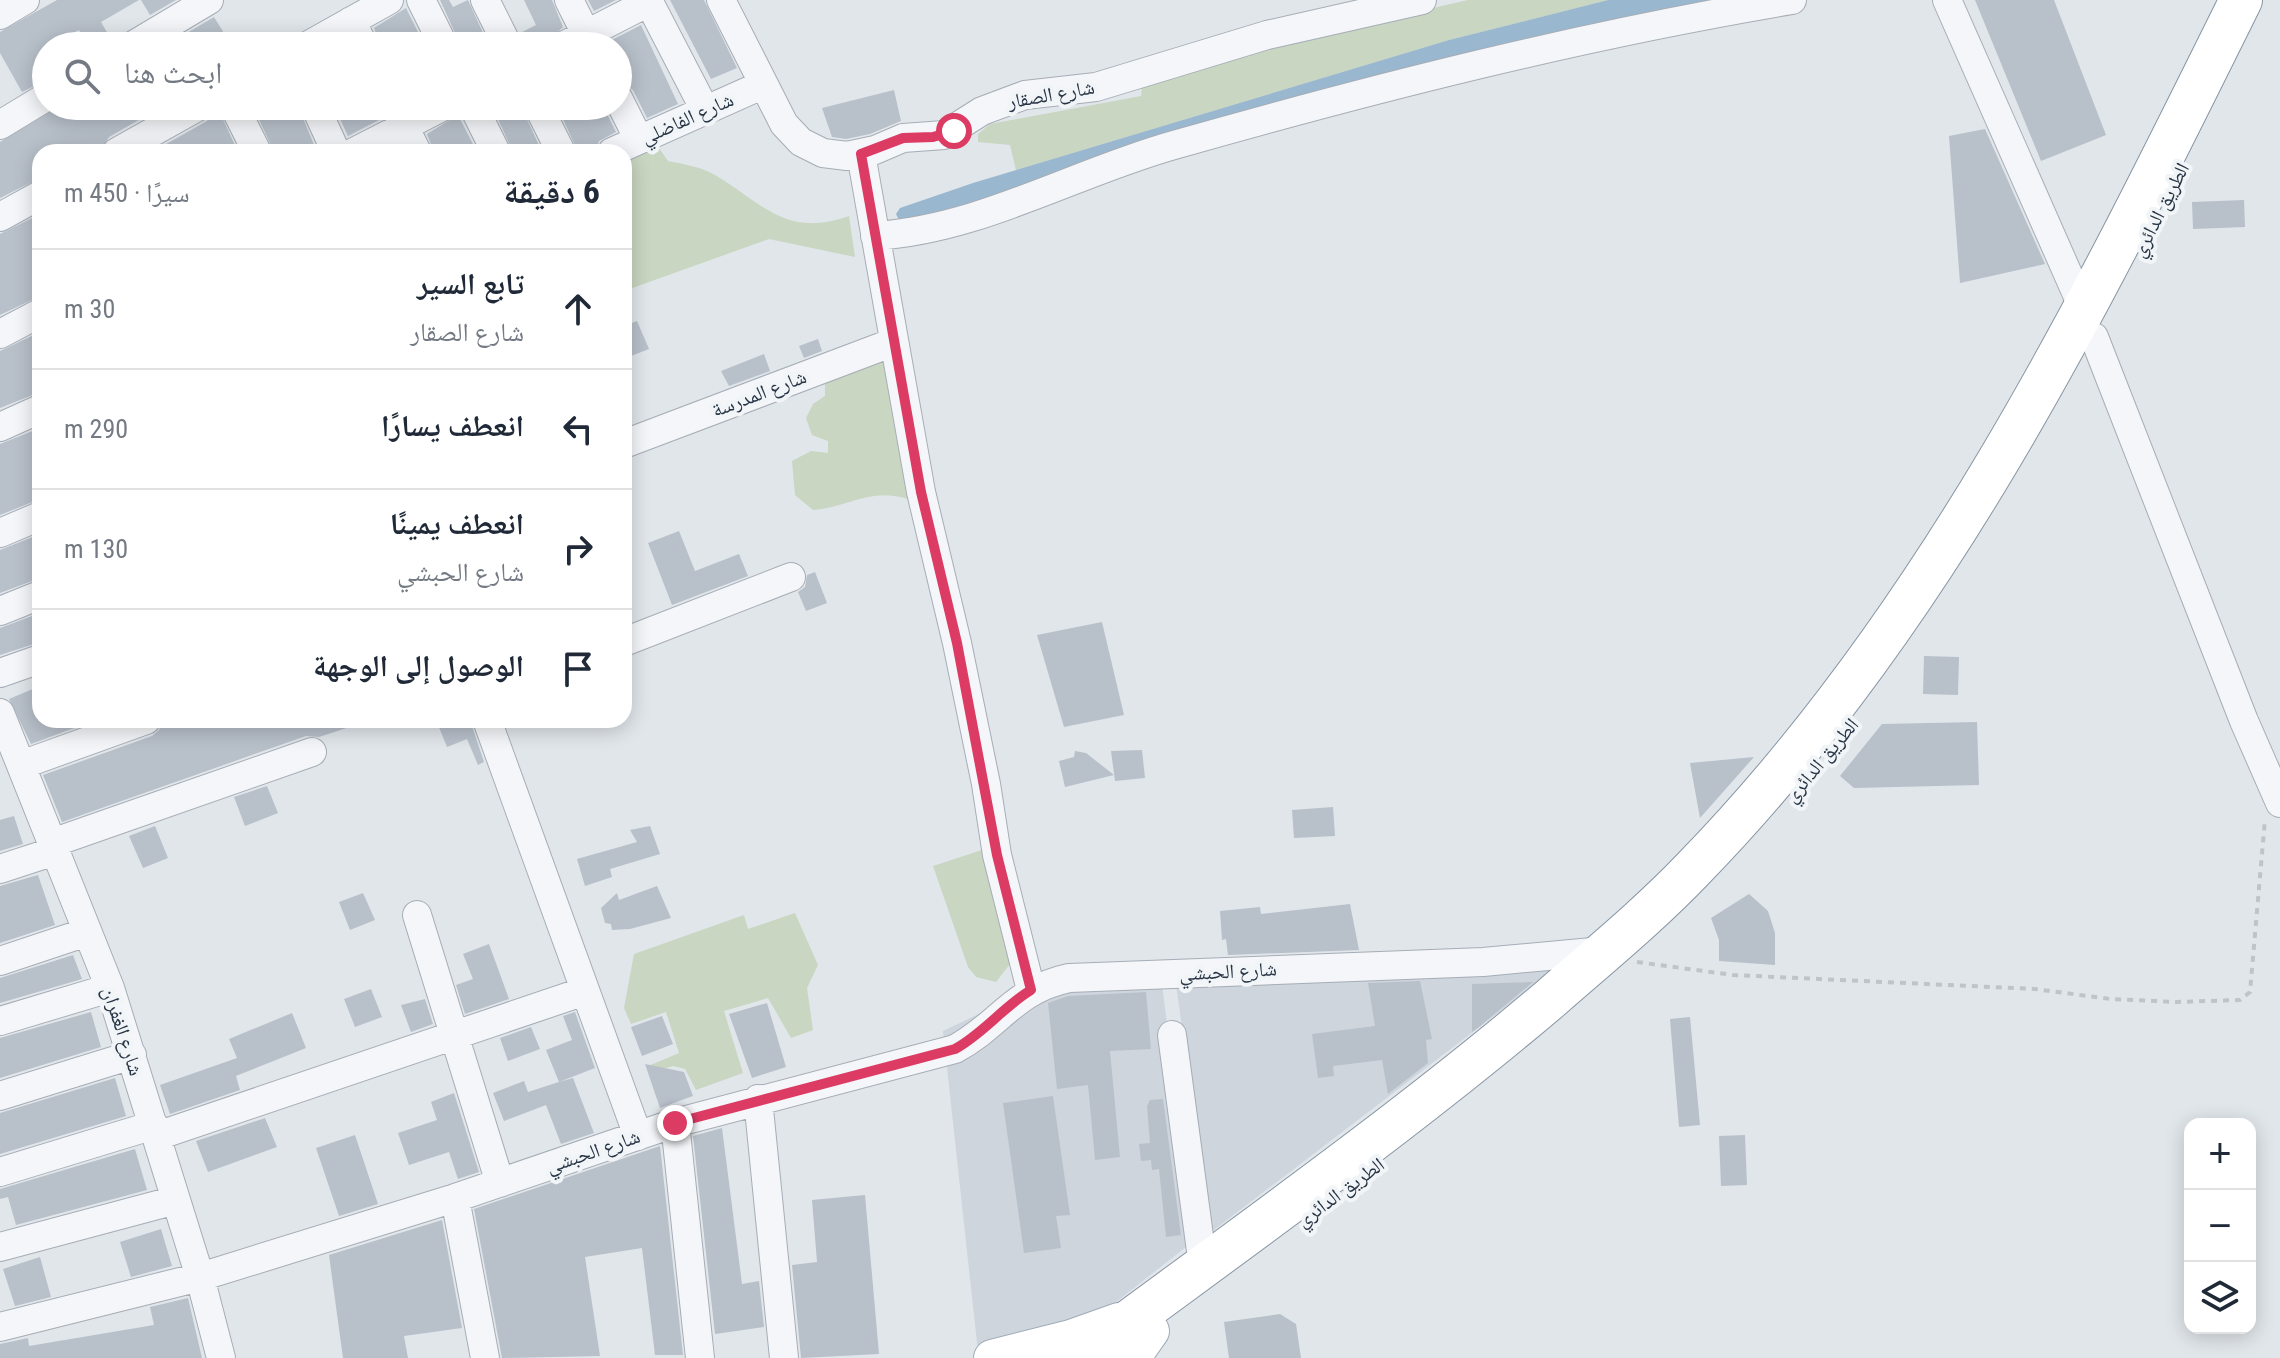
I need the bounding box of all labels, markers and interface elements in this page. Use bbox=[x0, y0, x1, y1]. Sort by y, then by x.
search box bbox=[32, 32, 632, 120]
icon: search bbox=[60, 54, 104, 98]
text: ابحث هنا bbox=[124, 55, 222, 90]
street label: شارع الصقار bbox=[1005, 75, 1096, 115]
street label: شارع الفاضلي bbox=[637, 87, 739, 153]
route start bbox=[936, 113, 972, 149]
street label: الطريق الدائري bbox=[2126, 159, 2198, 263]
text: 6 دقيقة bbox=[504, 171, 600, 211]
text: سيرًا · 450 m bbox=[64, 178, 190, 208]
text: تابع السير bbox=[417, 266, 524, 301]
icon: ahead bbox=[556, 287, 600, 331]
text: 30 m bbox=[64, 294, 115, 324]
text: شارع الصقار bbox=[410, 317, 524, 347]
street label: شارع المدرسة bbox=[708, 364, 810, 423]
icon: left bbox=[556, 407, 600, 451]
text: انعطف يسارًا bbox=[381, 408, 524, 443]
text: 290 m bbox=[64, 414, 128, 444]
text: انعطف يمينًا bbox=[390, 506, 524, 541]
icon: right bbox=[556, 527, 600, 571]
text: 130 m bbox=[64, 534, 128, 564]
text: شارع الحبشي bbox=[397, 557, 524, 587]
icon: arrive bbox=[556, 647, 600, 691]
text: الوصول إلى الوجهة bbox=[313, 648, 524, 683]
street label: الطريق الدائري bbox=[1779, 713, 1866, 810]
street label: شارع الحبشي bbox=[1179, 956, 1278, 990]
street label: شارع الغفران bbox=[96, 983, 149, 1079]
route end bbox=[657, 1105, 693, 1141]
map controls bbox=[2184, 1118, 2256, 1334]
button: + bbox=[2184, 1118, 2256, 1190]
street label: شارع الحبشي bbox=[543, 1124, 644, 1182]
street label: الطريق الدائري bbox=[1291, 1152, 1391, 1235]
button: − bbox=[2184, 1190, 2256, 1262]
button: layers bbox=[2184, 1262, 2256, 1334]

